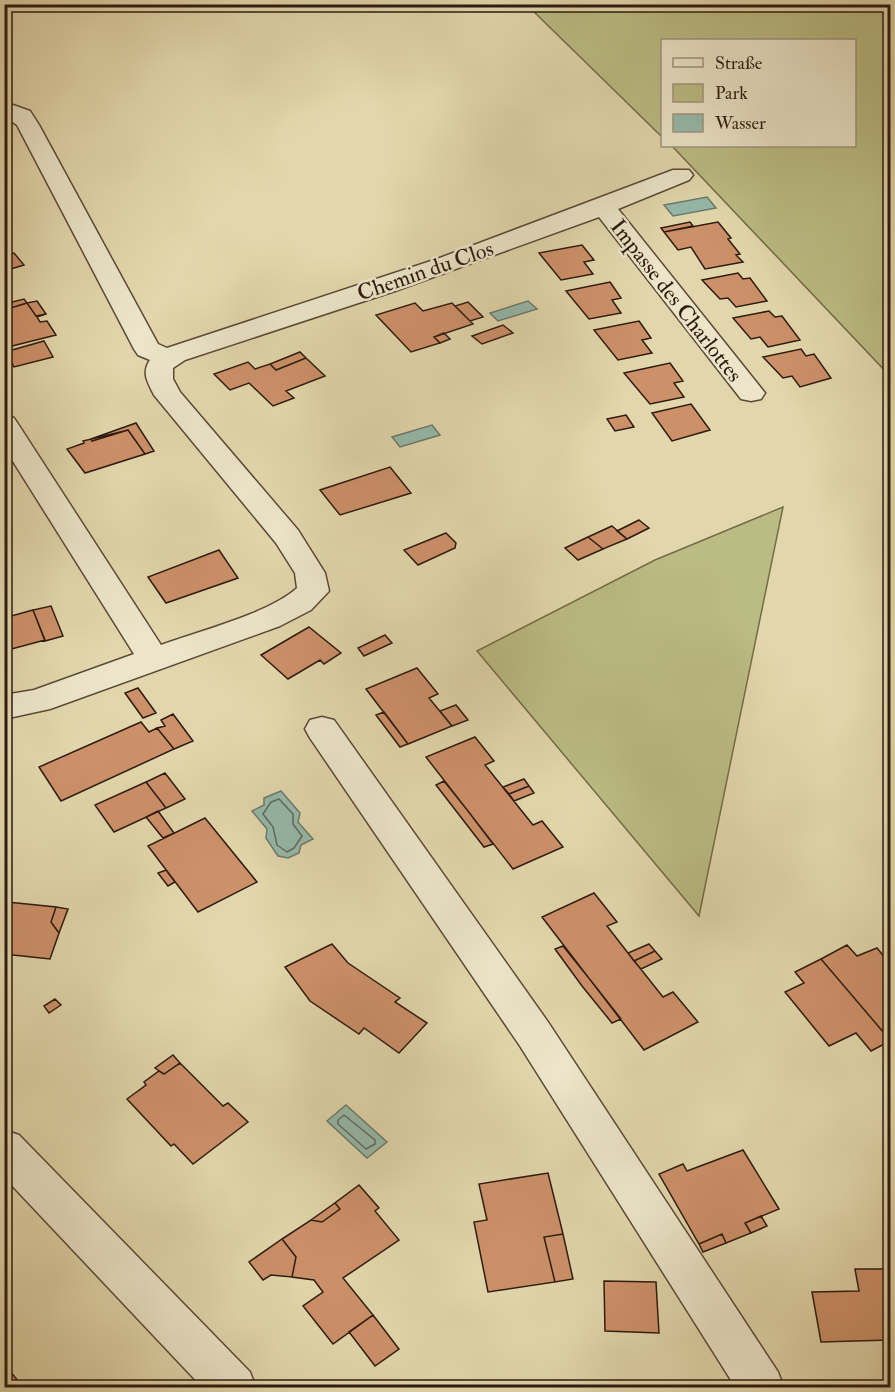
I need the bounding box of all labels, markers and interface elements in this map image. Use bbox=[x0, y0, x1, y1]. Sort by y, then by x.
legend bbox=[661, 39, 856, 147]
text: Straße bbox=[715, 52, 763, 75]
text: Park bbox=[715, 82, 748, 105]
text: Wasser bbox=[714, 112, 766, 135]
street label: Impasse des Charlottes bbox=[603, 214, 749, 388]
street label: Chemin du Clos bbox=[353, 235, 497, 307]

